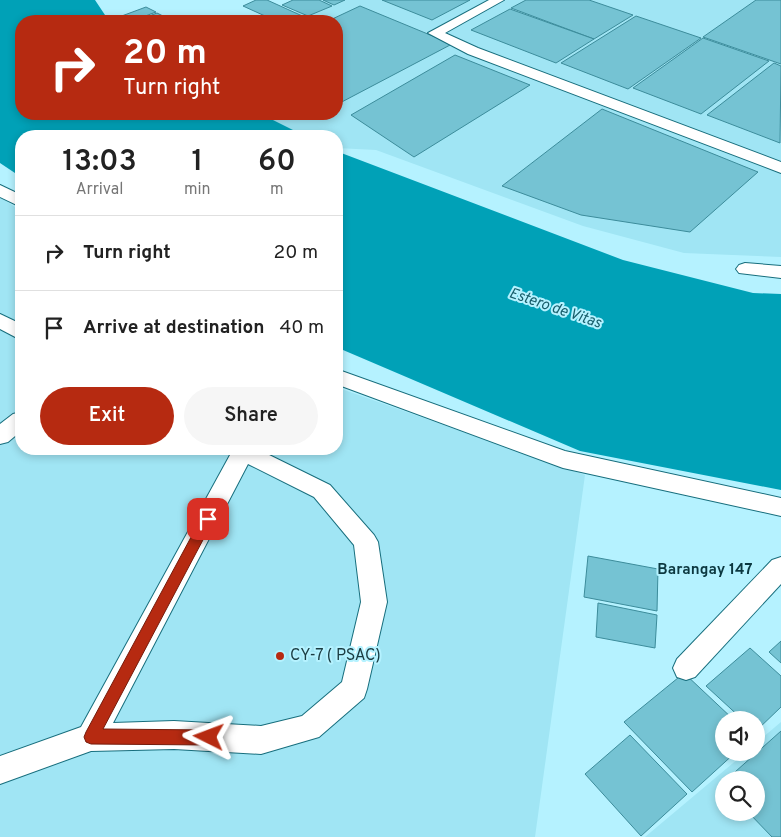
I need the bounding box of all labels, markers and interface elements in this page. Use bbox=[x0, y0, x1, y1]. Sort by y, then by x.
text: 20 m bbox=[123, 32, 207, 76]
icon: right bbox=[40, 35, 105, 100]
text: Turn right bbox=[123, 75, 220, 102]
text: 13:03 bbox=[62, 144, 137, 181]
text: 1 bbox=[191, 144, 203, 181]
text: 60 bbox=[258, 144, 296, 181]
text: Arrival bbox=[76, 180, 123, 200]
text: min bbox=[184, 180, 211, 200]
text: m bbox=[270, 180, 284, 200]
icon: right bbox=[40, 239, 68, 267]
text: Turn right bbox=[83, 241, 171, 265]
text: 20 m bbox=[274, 241, 318, 265]
water label: Estero de Vitas bbox=[506, 284, 604, 334]
icon: arrive bbox=[40, 314, 68, 342]
text: Arrive at destination bbox=[83, 316, 264, 340]
text: 40 m bbox=[279, 316, 324, 340]
button: Exit bbox=[40, 387, 174, 445]
button: Share bbox=[184, 387, 318, 445]
pin bbox=[187, 498, 229, 540]
icon: arrive bbox=[194, 505, 222, 533]
district label: Barangay 147 bbox=[657, 561, 753, 580]
place label: CY-7 ( PSAC) bbox=[290, 646, 381, 666]
marker: CY-7 ( PSAC) bbox=[274, 650, 286, 662]
position arrow bbox=[182, 710, 234, 762]
map controls bbox=[715, 711, 765, 821]
button: sound bbox=[715, 711, 765, 761]
button: search bbox=[715, 771, 765, 821]

